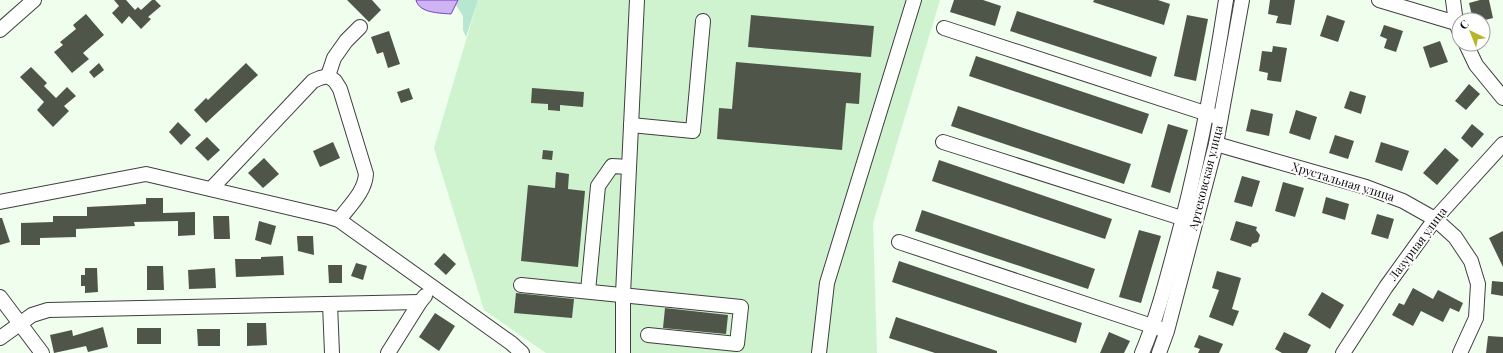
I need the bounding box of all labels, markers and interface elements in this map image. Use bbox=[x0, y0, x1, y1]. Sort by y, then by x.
north arrow bbox=[1451, 12, 1491, 52]
text: С bbox=[1456, 16, 1472, 32]
street label: Артековская улица bbox=[1184, 124, 1226, 233]
street label: Хрустальная улица bbox=[1290, 158, 1397, 204]
street label: Лазурная улица bbox=[1384, 203, 1450, 284]

